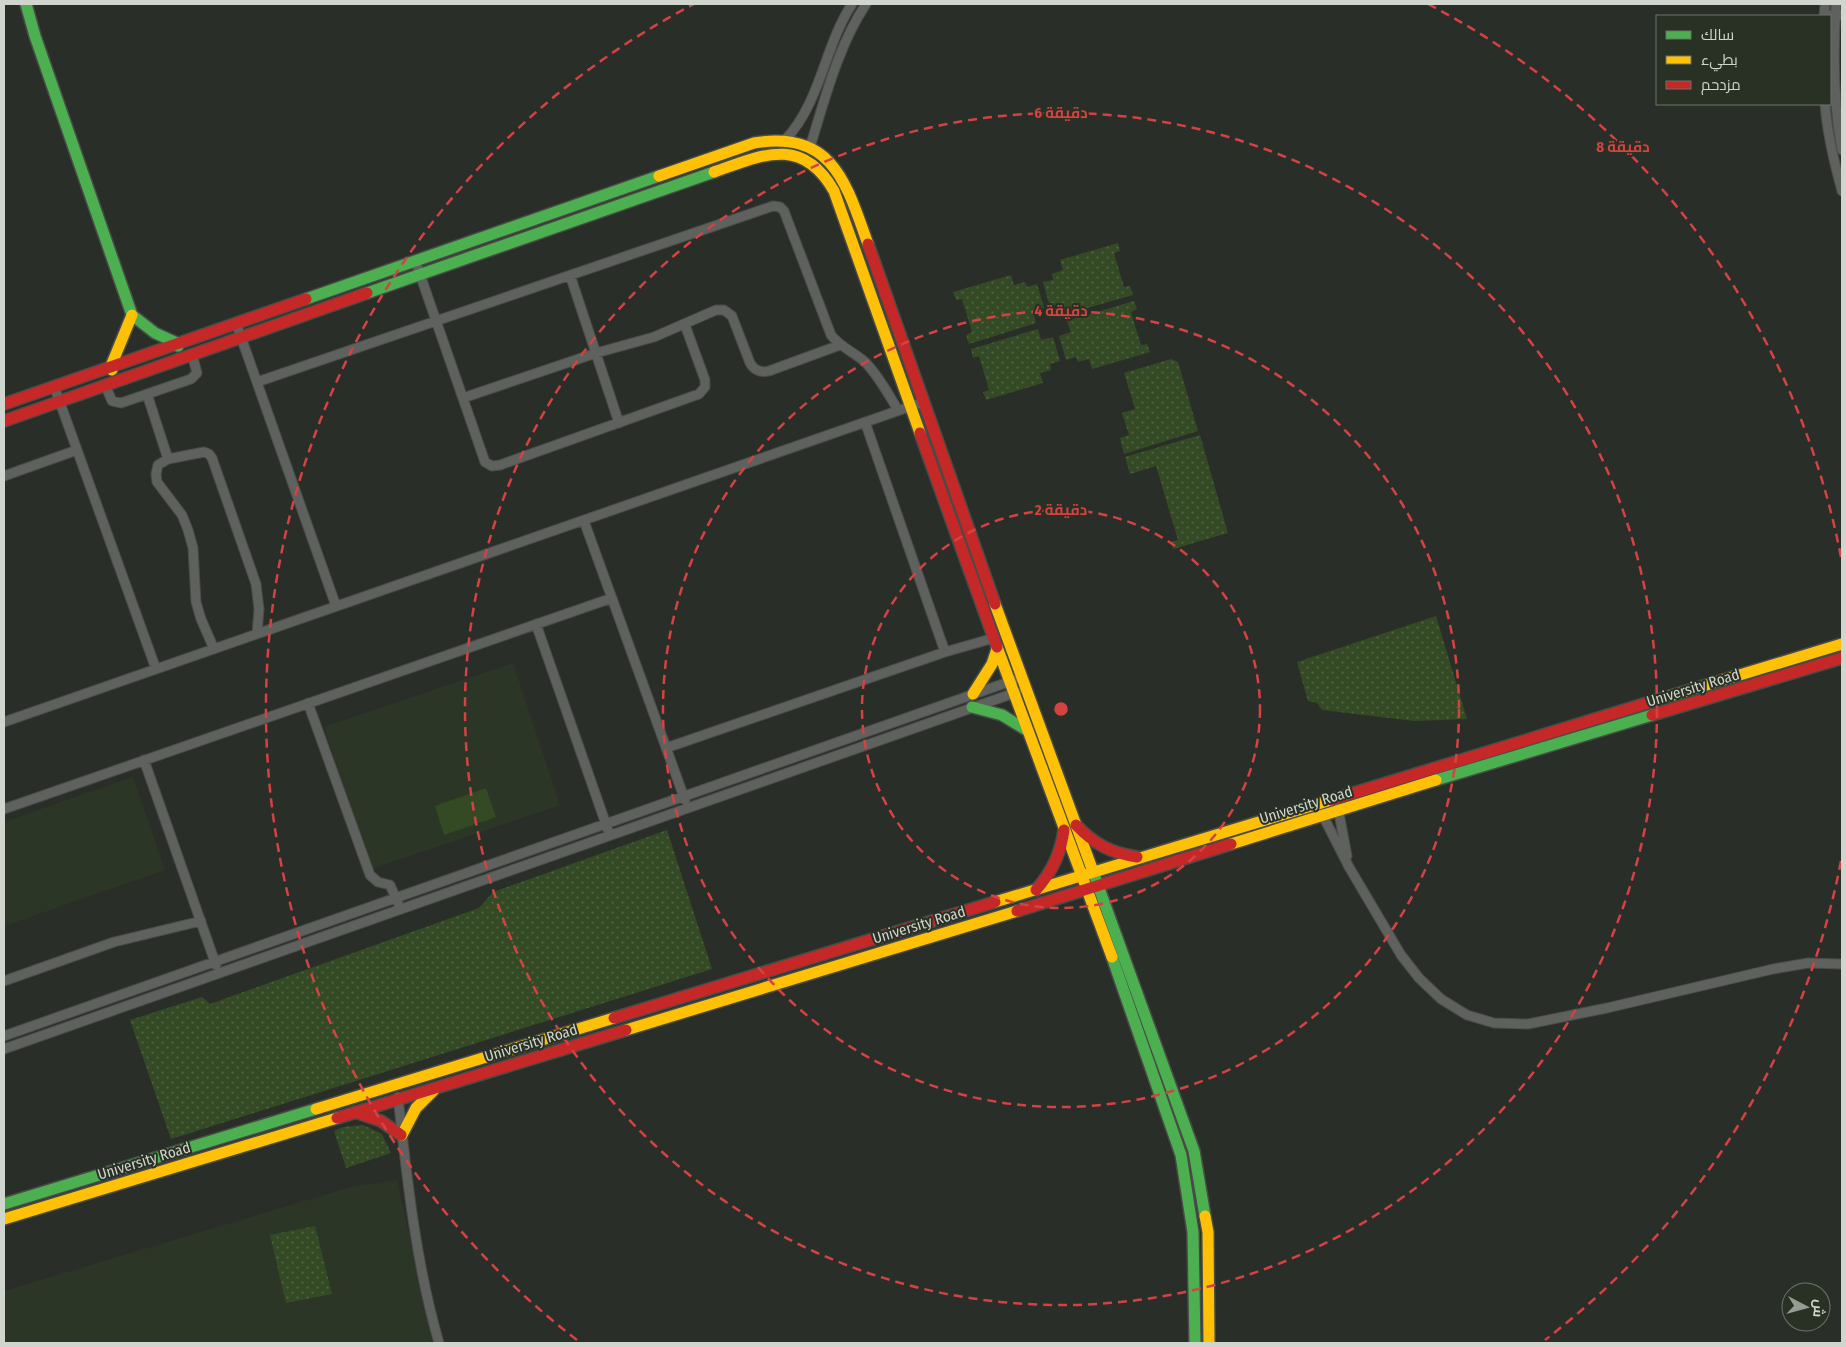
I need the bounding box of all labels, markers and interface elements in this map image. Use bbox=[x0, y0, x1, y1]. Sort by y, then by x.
legend bbox=[1656, 15, 1831, 105]
text: سالك bbox=[1701, 26, 1734, 44]
text: بطيء bbox=[1701, 51, 1738, 72]
text: مزدحم bbox=[1701, 76, 1741, 95]
text: 6 دقيقة bbox=[1034, 104, 1088, 122]
text: 8 دقيقة bbox=[1596, 138, 1650, 156]
text: 4 دقيقة bbox=[1034, 302, 1088, 320]
text: 2 دقيقة bbox=[1034, 501, 1087, 519]
street label: University Road bbox=[1645, 665, 1741, 711]
centre of rings bbox=[1052, 700, 1070, 718]
street label: University Road bbox=[1258, 782, 1354, 828]
street label: University Road bbox=[871, 902, 967, 948]
street label: University Road bbox=[483, 1020, 579, 1066]
street label: University Road bbox=[96, 1138, 192, 1184]
north arrow bbox=[1781, 1282, 1831, 1332]
text: ش bbox=[1809, 1298, 1828, 1318]

